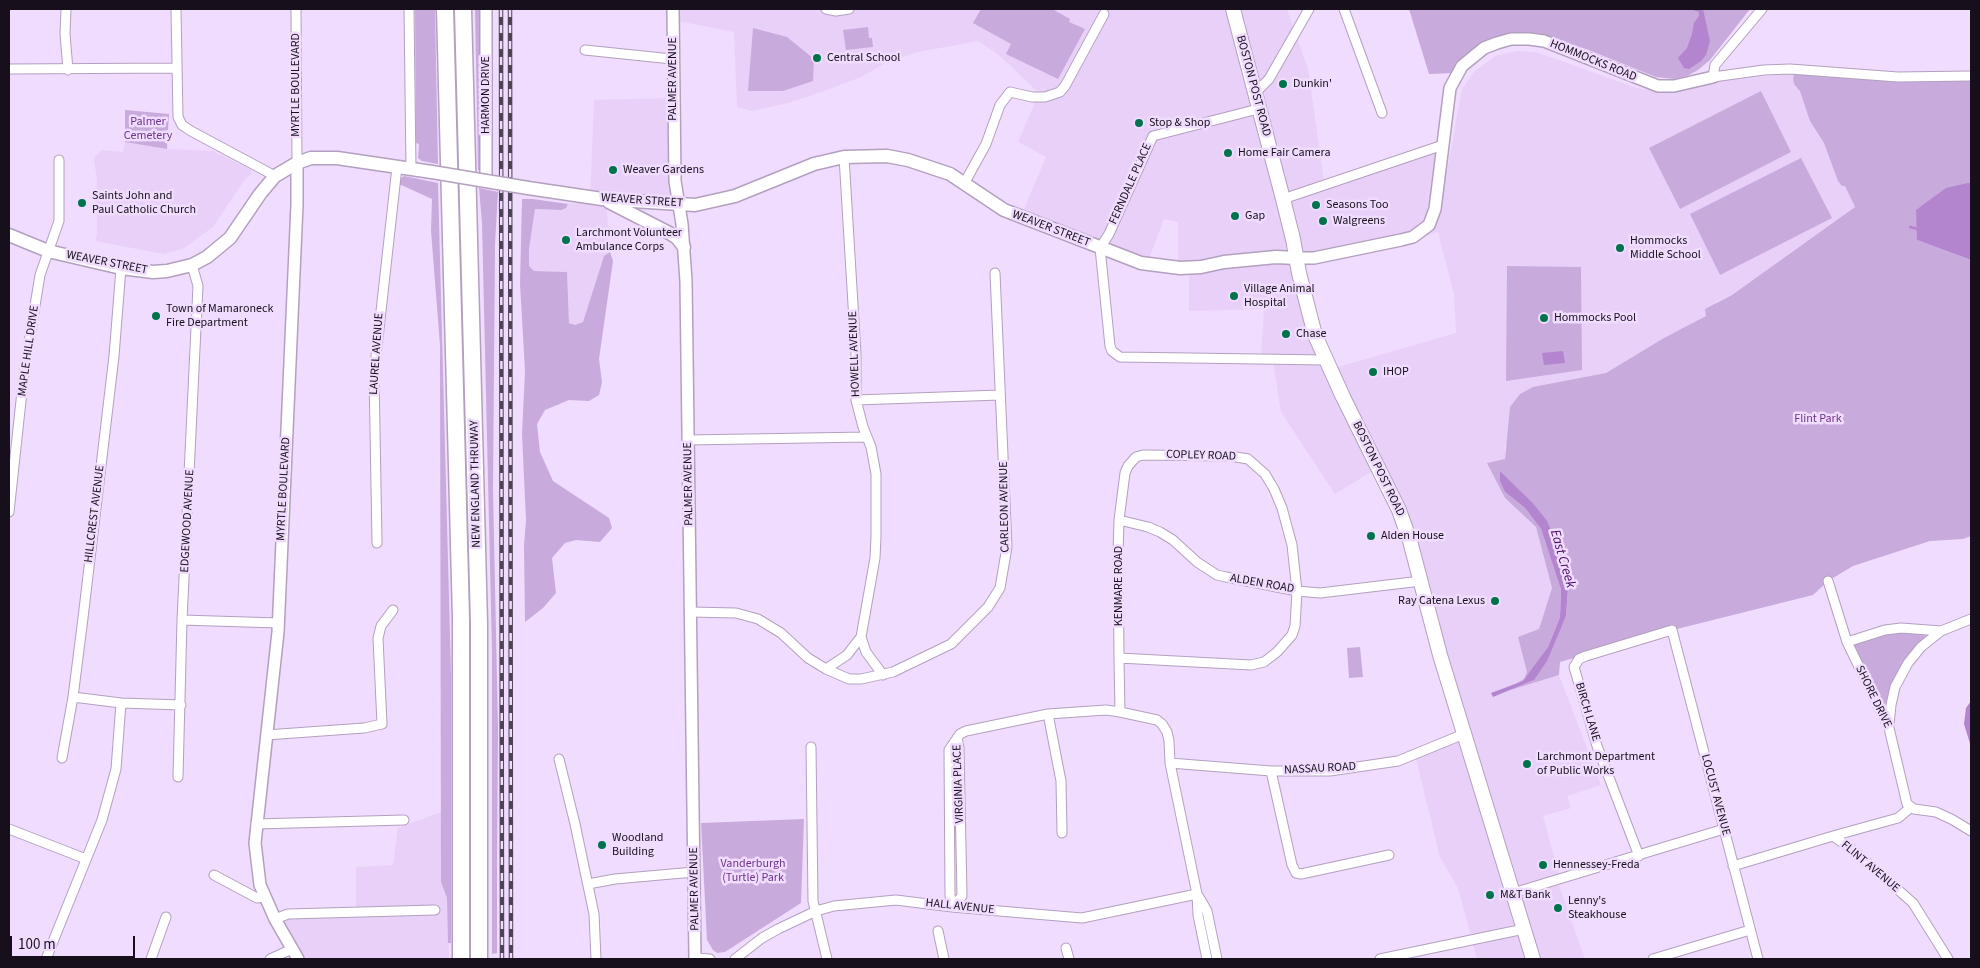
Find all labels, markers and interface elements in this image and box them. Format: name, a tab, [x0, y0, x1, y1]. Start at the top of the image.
street label: MYRTLE BOULEVARD	[289, 33, 303, 137]
street label: BOSTON POST ROAD	[1233, 34, 1273, 138]
street label: PALMER AVENUE	[666, 37, 680, 121]
street label: HOMMOCKS ROAD	[1548, 37, 1638, 85]
place label: Central School	[827, 51, 900, 65]
marker: Central School	[811, 52, 823, 64]
street label: HARMON DRIVE	[479, 56, 493, 134]
place label: Dunkin'	[1293, 77, 1332, 91]
marker: Dunkin'	[1277, 78, 1289, 90]
park label: Palmer Cemetery	[124, 115, 172, 143]
place label: Stop & Shop	[1149, 116, 1210, 130]
marker: Stop & Shop	[1133, 117, 1145, 129]
street label: FERNDALE PLACE	[1107, 141, 1155, 227]
place label: Home Fair Camera	[1238, 146, 1330, 160]
marker: Home Fair Camera	[1222, 147, 1234, 159]
place label: Weaver Gardens	[623, 163, 704, 177]
marker: Weaver Gardens	[607, 164, 619, 176]
place label: Saints John and Paul Catholic Church	[92, 189, 196, 217]
street label: WEAVER STREET	[600, 191, 684, 211]
marker: Saints John and Paul Catholic Church	[76, 197, 88, 209]
place label: Seasons Too	[1326, 198, 1388, 212]
marker: Seasons Too	[1310, 199, 1322, 211]
street label: WEAVER STREET	[1010, 208, 1092, 250]
place label: Gap	[1245, 209, 1265, 223]
marker: Gap	[1229, 210, 1241, 222]
place label: Walgreens	[1333, 214, 1385, 228]
marker: Walgreens	[1317, 215, 1329, 227]
place label: Larchmont Volunteer Ambulance Corps	[576, 226, 682, 254]
marker: Larchmont Volunteer Ambulance Corps	[560, 234, 572, 246]
place label: Hommocks Middle School	[1630, 234, 1701, 262]
marker: Hommocks Middle School	[1614, 242, 1626, 254]
street label: WEAVER STREET	[65, 248, 149, 278]
place label: Village Animal Hospital	[1244, 282, 1315, 310]
marker: Village Animal Hospital	[1228, 290, 1240, 302]
place label: Town of Mamaroneck Fire Department	[166, 302, 273, 330]
street label: MAPLE HILL DRIVE	[16, 305, 42, 397]
marker: Town of Mamaroneck Fire Department	[150, 310, 162, 322]
street label: HOWELL AVENUE	[846, 311, 864, 397]
place label: Hommocks Pool	[1554, 311, 1636, 325]
marker: Hommocks Pool	[1538, 312, 1550, 324]
street label: LAUREL AVENUE	[367, 313, 387, 395]
place label: Chase	[1296, 327, 1326, 341]
marker: Chase	[1280, 328, 1292, 340]
place label: IHOP	[1383, 365, 1409, 379]
marker: IHOP	[1367, 366, 1379, 378]
park label: Flint Park	[1794, 412, 1842, 426]
street label: BOSTON POST ROAD	[1349, 419, 1407, 519]
street label: NEW ENGLAND THRUWAY	[468, 420, 484, 548]
street label: MYRTLE BOULEVARD	[274, 437, 294, 541]
street label: PALMER AVENUE	[681, 442, 697, 526]
street label: COPLEY ROAD	[1166, 448, 1236, 464]
street label: CARLEON AVENUE	[997, 461, 1013, 553]
street label: HILLCREST AVENUE	[82, 464, 108, 564]
street label: EDGEWOOD AVENUE	[178, 469, 198, 573]
water label: East Creek	[1546, 528, 1578, 590]
place label: Alden House	[1381, 529, 1444, 543]
marker: Alden House	[1365, 530, 1377, 542]
street label: KENMARE ROAD	[1112, 546, 1126, 626]
street label: ALDEN ROAD	[1229, 571, 1295, 597]
place label: Ray Catena Lexus	[1398, 594, 1485, 608]
marker: Ray Catena Lexus	[1489, 595, 1501, 607]
street label: SHORE DRIVE	[1852, 663, 1894, 731]
street label: BIRCH LANE	[1571, 681, 1603, 743]
street label: VIRGINIA PLACE	[950, 744, 968, 824]
place label: Larchmont Department of Public Works	[1537, 750, 1655, 778]
street label: LOCUST AVENUE	[1697, 753, 1733, 837]
marker: Larchmont Department of Public Works	[1521, 758, 1533, 770]
street label: NASSAU ROAD	[1284, 760, 1356, 778]
place label: Woodland Building	[612, 831, 663, 859]
street label: FLINT AVENUE	[1838, 838, 1902, 896]
marker: Woodland Building	[596, 839, 608, 851]
street label: PALMER AVENUE	[687, 847, 703, 931]
park label: Vanderburgh (Turtle) Park	[720, 857, 786, 885]
place label: Hennessey-Freda	[1553, 858, 1640, 872]
marker: Hennessey-Freda	[1537, 859, 1549, 871]
place label: M&T Bank	[1500, 888, 1550, 902]
marker: M&T Bank	[1484, 889, 1496, 901]
place label: Lenny's Steakhouse	[1568, 894, 1626, 922]
street label: HALL AVENUE	[925, 896, 995, 918]
marker: Lenny's Steakhouse	[1552, 902, 1564, 914]
scale bar	[12, 926, 138, 958]
text: 100 m	[18, 934, 56, 955]

